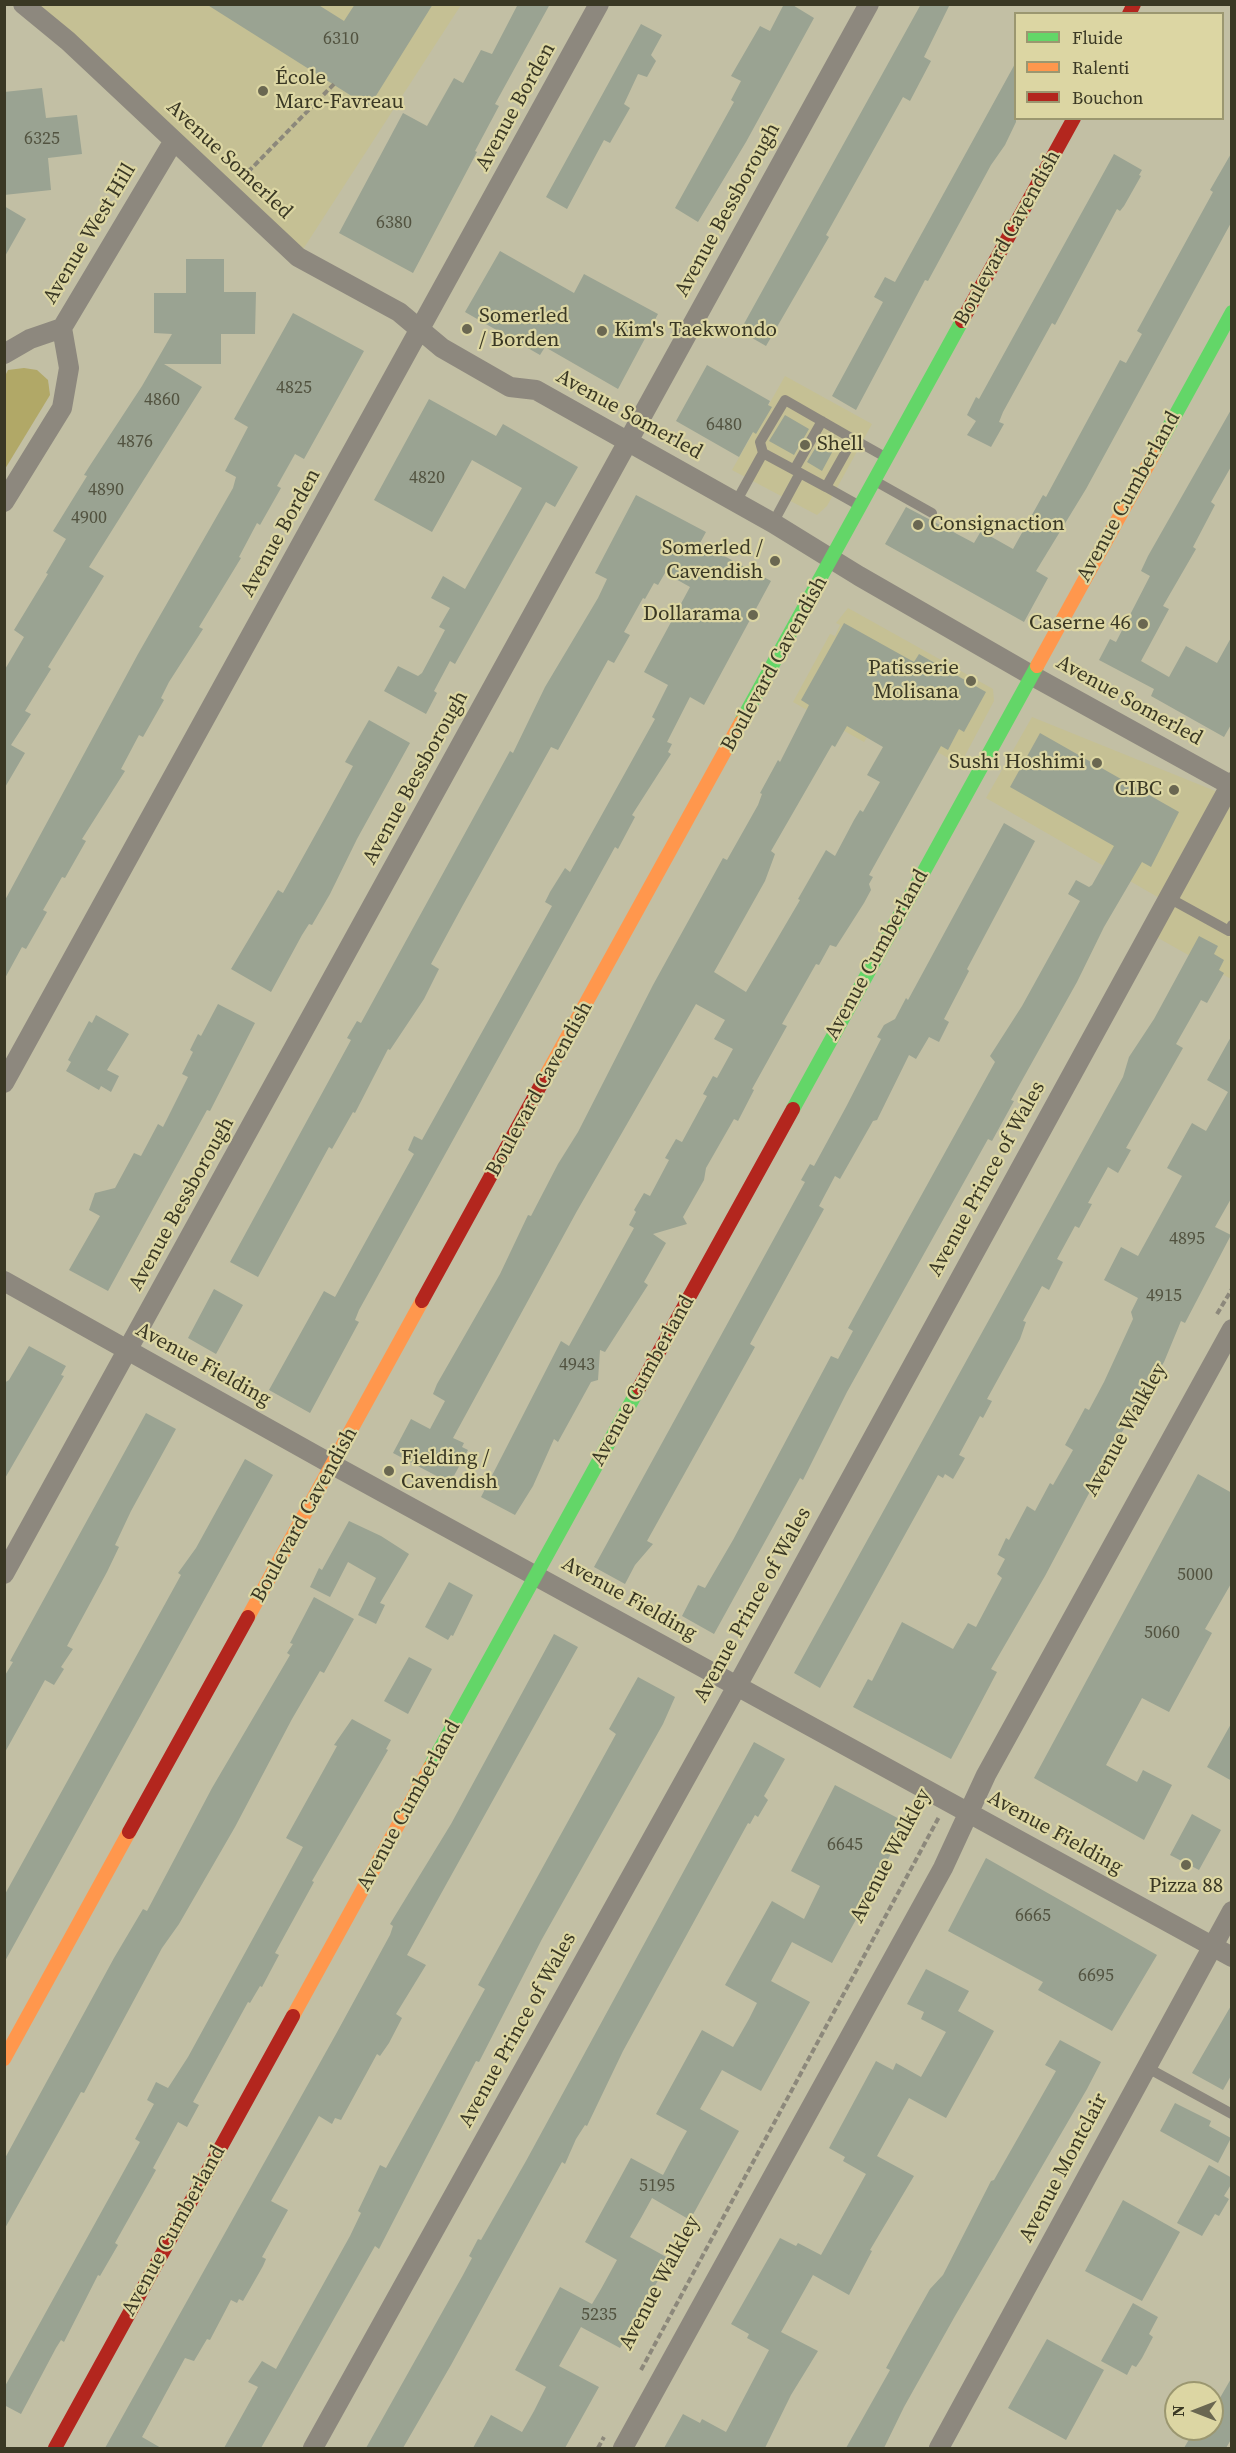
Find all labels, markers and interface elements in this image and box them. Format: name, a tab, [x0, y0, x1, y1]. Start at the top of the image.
legend	[1014, 12, 1224, 120]
text: Fluide	[1072, 25, 1123, 50]
house number: 6310	[323, 28, 359, 50]
street label: Avenue Borden	[470, 39, 562, 175]
text: Ralenti	[1072, 55, 1129, 80]
place label: École Marc-Favreau	[275, 66, 404, 116]
marker: École Marc-Favreau	[256, 84, 270, 98]
text: Bouchon	[1072, 85, 1144, 110]
street label: Avenue Somerled	[161, 95, 297, 225]
street label: Avenue Bessborough	[670, 119, 786, 301]
house number: 6325	[24, 128, 60, 150]
street label: Boulevard Cavendish	[949, 146, 1067, 330]
street label: Avenue West Hill	[38, 159, 142, 309]
house number: 6380	[376, 212, 412, 234]
place label: Somerled / Borden	[479, 304, 568, 354]
place label: Kim's Taekwondo	[614, 318, 777, 344]
marker: Somerled / Borden	[460, 322, 474, 336]
marker: Kim's Taekwondo	[595, 324, 609, 338]
street label: Avenue Somerled	[551, 364, 707, 466]
house number: 4825	[276, 377, 312, 399]
house number: 4860	[144, 389, 180, 411]
street label: Avenue Cumberland	[1072, 407, 1186, 587]
house number: 6480	[706, 414, 742, 436]
house number: 4876	[117, 431, 153, 453]
place label: Shell	[817, 432, 863, 458]
marker: Shell	[798, 438, 812, 452]
street label: Avenue Borden	[235, 465, 327, 601]
house number: 4820	[409, 467, 445, 489]
house number: 4890	[88, 479, 124, 501]
house number: 4900	[71, 507, 107, 529]
place label: Consignaction	[930, 512, 1065, 538]
marker: Consignaction	[911, 518, 925, 532]
place label: Somerled / Cavendish	[662, 536, 763, 586]
marker: Somerled / Cavendish	[768, 554, 782, 568]
street label: Boulevard Cavendish	[716, 572, 834, 756]
place label: Dollarama	[643, 602, 741, 628]
marker: Dollarama	[746, 608, 760, 622]
place label: Caserne 46	[1029, 611, 1131, 637]
marker: Caserne 46	[1136, 617, 1150, 631]
street label: Avenue Somerled	[1051, 650, 1207, 752]
place label: Patisserie Molisana	[868, 656, 959, 706]
marker: Patisserie Molisana	[964, 674, 978, 688]
street label: Avenue Bessborough	[358, 687, 474, 869]
place label: Sushi Hoshimi	[949, 750, 1085, 776]
marker: Sushi Hoshimi	[1090, 756, 1104, 770]
place label: CIBC	[1115, 777, 1162, 803]
marker: CIBC	[1167, 783, 1181, 797]
street label: Avenue Cumberland	[820, 865, 934, 1045]
street label: Boulevard Cavendish	[481, 997, 599, 1181]
street label: Avenue Prince of Wales	[923, 1077, 1051, 1281]
street label: Avenue Bessborough	[124, 1113, 240, 1295]
house number: 4895	[1169, 1228, 1205, 1250]
house number: 4915	[1146, 1285, 1182, 1307]
street label: Avenue Cumberland	[586, 1291, 700, 1471]
street label: Avenue Fielding	[131, 1317, 275, 1413]
house number: 4943	[559, 1354, 595, 1376]
street label: Avenue Walkley	[1079, 1359, 1173, 1501]
street label: Boulevard Cavendish	[246, 1423, 364, 1607]
place label: Fielding / Cavendish	[401, 1446, 498, 1496]
marker: Fielding / Cavendish	[382, 1464, 396, 1478]
street label: Avenue Prince of Wales	[689, 1503, 817, 1707]
street label: Avenue Fielding	[557, 1551, 701, 1647]
house number: 5000	[1177, 1564, 1213, 1586]
house number: 5060	[1144, 1622, 1180, 1644]
street label: Avenue Cumberland	[352, 1716, 466, 1896]
street label: Avenue Walkley	[845, 1785, 937, 1927]
street label: Avenue Fielding	[983, 1785, 1127, 1881]
house number: 6645	[827, 1834, 863, 1856]
marker: Pizza 88	[1179, 1858, 1193, 1872]
place label: Pizza 88	[1149, 1874, 1223, 1900]
house number: 6665	[1015, 1905, 1051, 1927]
street label: Avenue Prince of Wales	[454, 1928, 582, 2132]
house number: 6695	[1078, 1965, 1114, 1987]
street label: Avenue Montclair	[1014, 2089, 1114, 2247]
street label: Avenue Cumberland	[117, 2141, 231, 2321]
house number: 5195	[639, 2175, 675, 2197]
street label: Avenue Walkley	[614, 2212, 706, 2354]
house number: 5235	[581, 2304, 617, 2326]
north arrow	[1164, 2381, 1224, 2441]
text: N	[1167, 2405, 1189, 2417]

